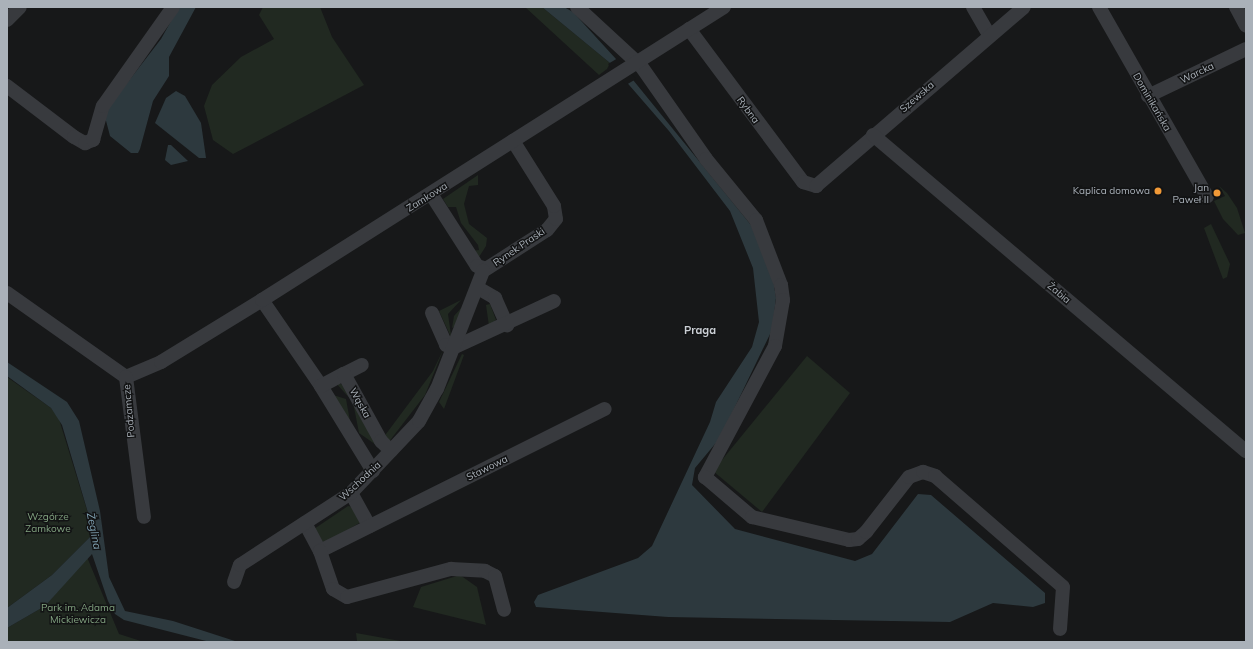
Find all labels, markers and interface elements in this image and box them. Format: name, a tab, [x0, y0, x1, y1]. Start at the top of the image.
street label: Warcka	[1178, 60, 1216, 86]
street label: Dominikańska	[1130, 71, 1174, 133]
street label: Szewska	[897, 79, 937, 115]
street label: Rybna	[734, 94, 762, 126]
street label: Zamkowa	[404, 180, 450, 214]
place label: Jan Paweł II	[1173, 181, 1209, 204]
place label: Kaplica domowa	[1073, 185, 1150, 197]
marker: Kaplica domowa	[1153, 186, 1163, 196]
marker: Jan Paweł II	[1212, 188, 1222, 198]
street label: Rynek Praski	[491, 225, 547, 269]
street label: Żabia	[1045, 280, 1073, 306]
district label: Praga	[684, 323, 716, 337]
street label: Podzamcze	[121, 384, 137, 438]
street label: Wąska	[347, 386, 373, 420]
street label: Stawowa	[464, 453, 510, 483]
street label: Wschodnia	[337, 459, 383, 503]
park label: Wzgórze Zamkowe	[25, 510, 71, 534]
water label: Żeglina	[84, 511, 104, 551]
park label: Park im. Adama Mickiewicza	[41, 601, 115, 624]

